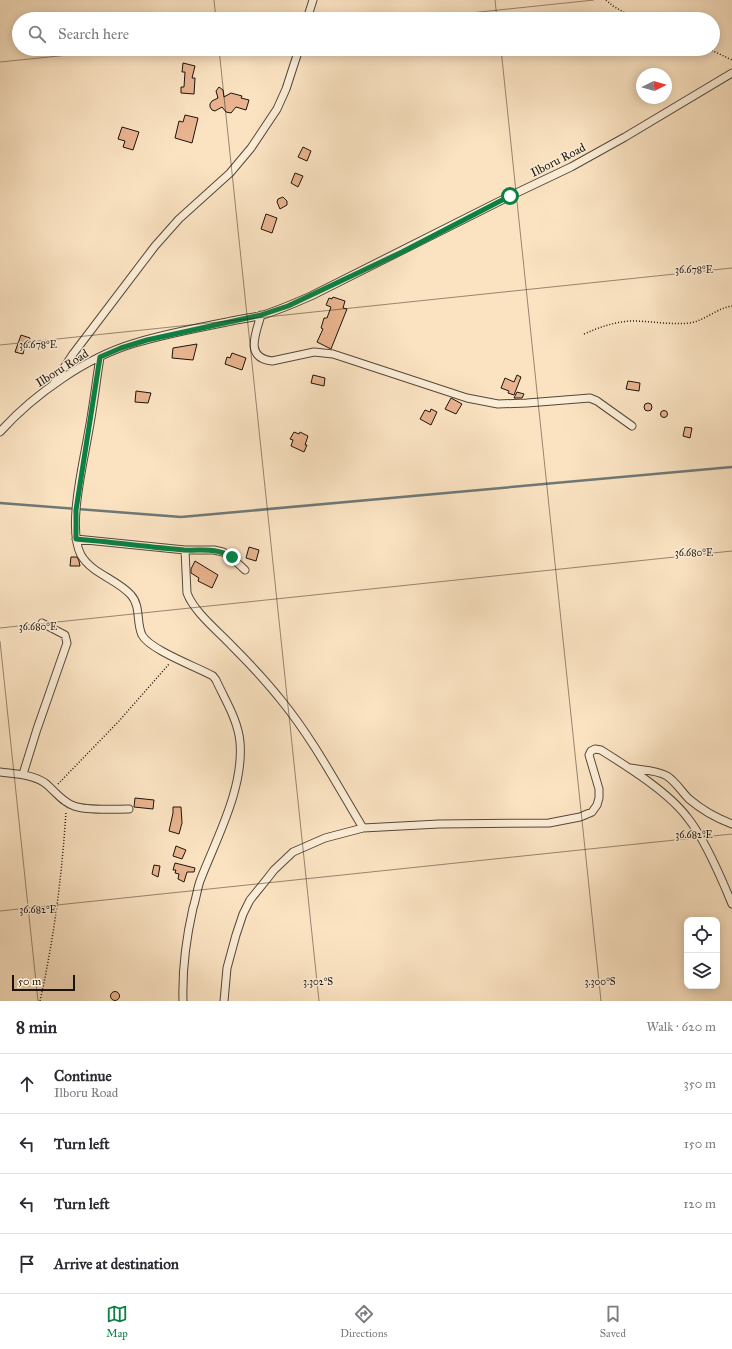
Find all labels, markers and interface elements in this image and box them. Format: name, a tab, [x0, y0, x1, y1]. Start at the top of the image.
search box	[12, 12, 720, 56]
icon: search	[26, 23, 48, 45]
text: Search here	[58, 25, 129, 43]
north arrow	[636, 68, 672, 104]
street label: Ilboru Road	[528, 140, 588, 180]
route start	[501, 187, 519, 205]
text: 36.678°E	[675, 264, 713, 276]
text: 36.678°E	[19, 339, 57, 351]
street label: Ilboru Road	[33, 346, 91, 390]
text: 36.680°E	[675, 547, 713, 559]
route end	[223, 548, 241, 566]
text: 36.680°E	[19, 621, 57, 633]
text: 36.682°E	[675, 829, 713, 841]
text: 36.682°E	[19, 904, 57, 916]
map controls	[684, 917, 720, 989]
button: locate	[684, 917, 720, 953]
button: layers	[684, 953, 720, 989]
scale bar	[12, 973, 75, 992]
text: 50 m	[18, 975, 41, 988]
text: 3.302°S	[303, 976, 333, 988]
text: 3.300°S	[584, 976, 616, 988]
text: 8 min	[16, 1017, 57, 1038]
text: Walk · 620 m	[646, 1019, 716, 1035]
text: Continue	[54, 1067, 112, 1085]
icon: ahead	[16, 1073, 38, 1095]
text: 350 m	[683, 1076, 716, 1092]
text: Ilboru Road	[54, 1085, 118, 1101]
icon: left	[16, 1133, 38, 1155]
text: Turn left	[54, 1135, 110, 1153]
text: 150 m	[684, 1136, 716, 1152]
icon: left	[16, 1193, 38, 1215]
text: Turn left	[54, 1195, 110, 1213]
text: 120 m	[683, 1196, 716, 1212]
icon: arrive	[16, 1253, 38, 1275]
text: Arrive at destination	[54, 1255, 179, 1273]
tab: Map	[106, 1303, 128, 1340]
tab: Directions	[340, 1303, 388, 1340]
tab: Saved	[600, 1303, 626, 1340]

